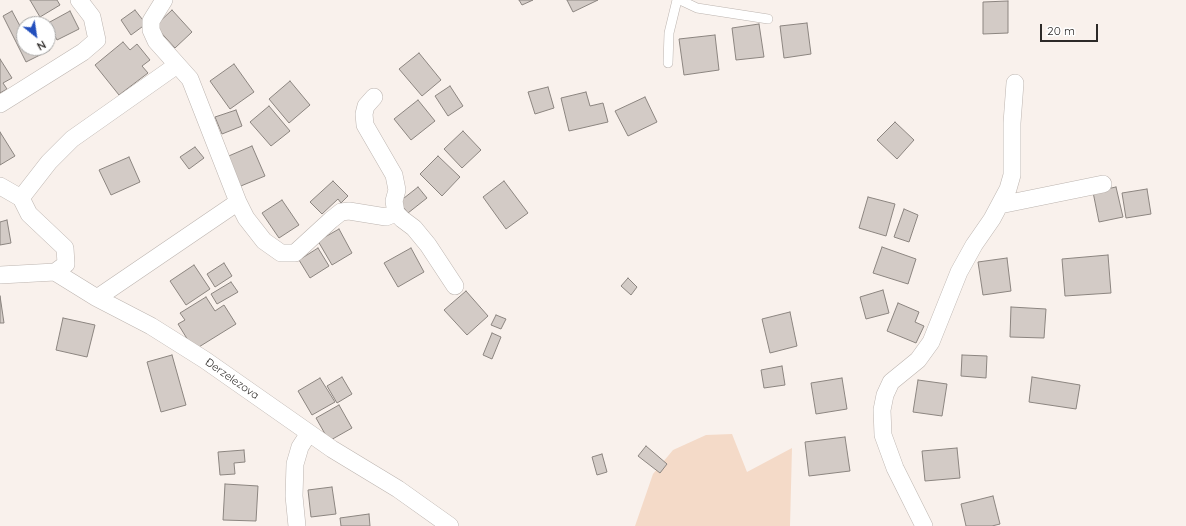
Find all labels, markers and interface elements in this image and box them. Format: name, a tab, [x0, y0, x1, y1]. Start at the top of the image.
north arrow	[16, 16, 56, 56]
scale bar	[1042, 16, 1100, 42]
text: 20 m	[1047, 23, 1075, 38]
text: N	[34, 37, 49, 54]
street label: Đerzelezova	[203, 356, 261, 402]

